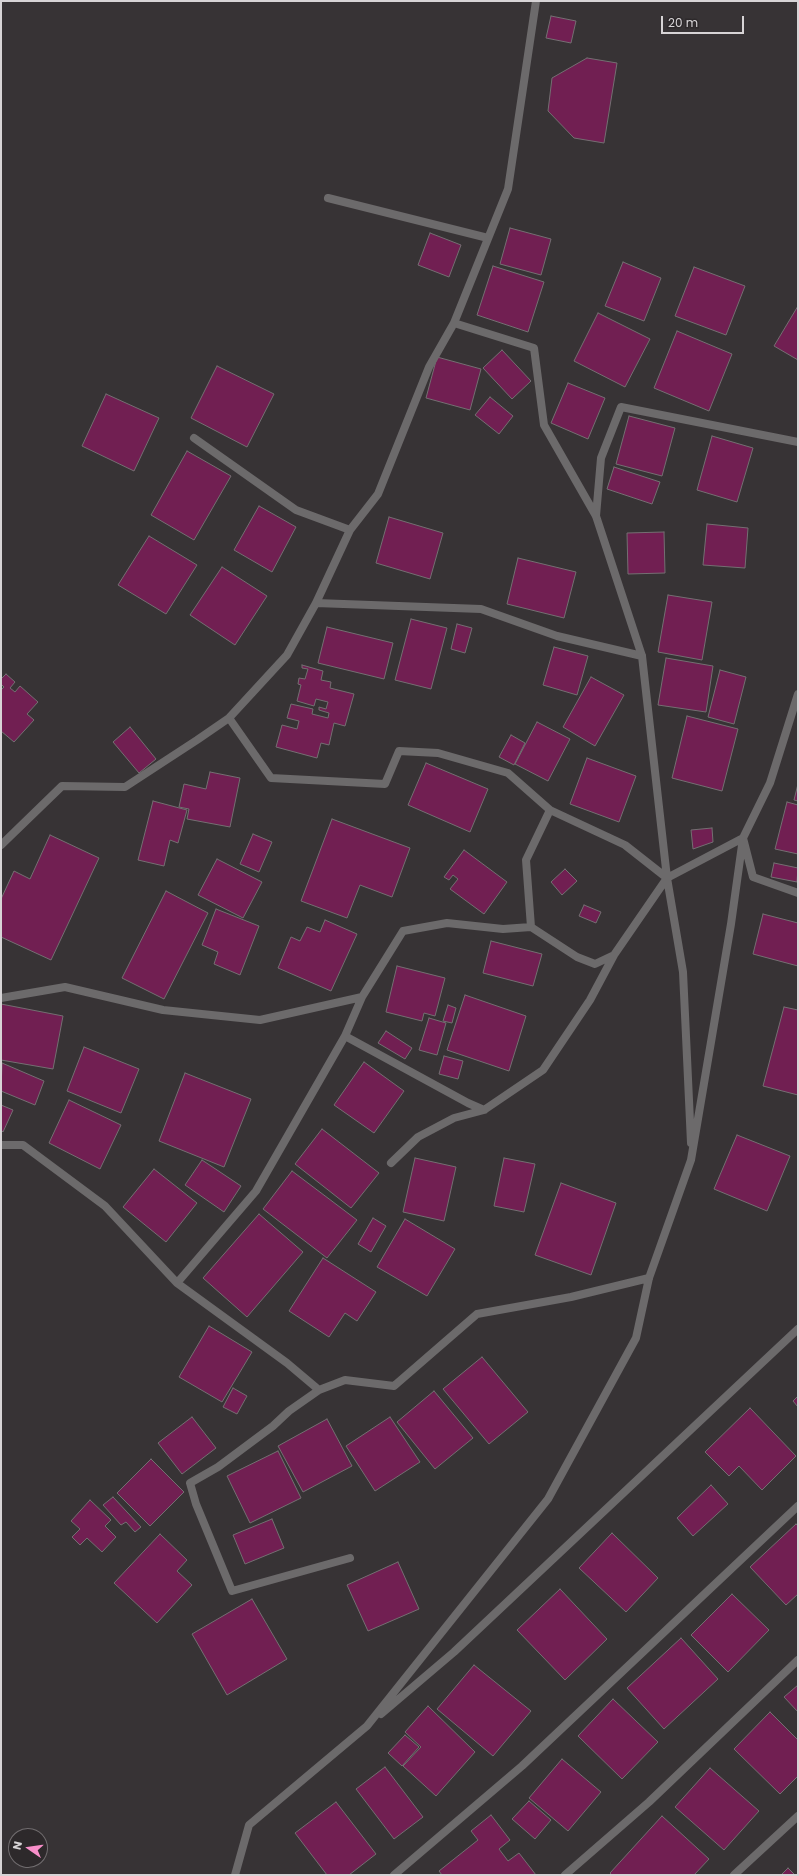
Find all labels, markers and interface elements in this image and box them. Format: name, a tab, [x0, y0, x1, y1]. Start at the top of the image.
scale bar	[663, 8, 746, 34]
text: 20 m	[668, 14, 698, 31]
north arrow	[8, 1828, 48, 1868]
text: N	[9, 1840, 26, 1851]

